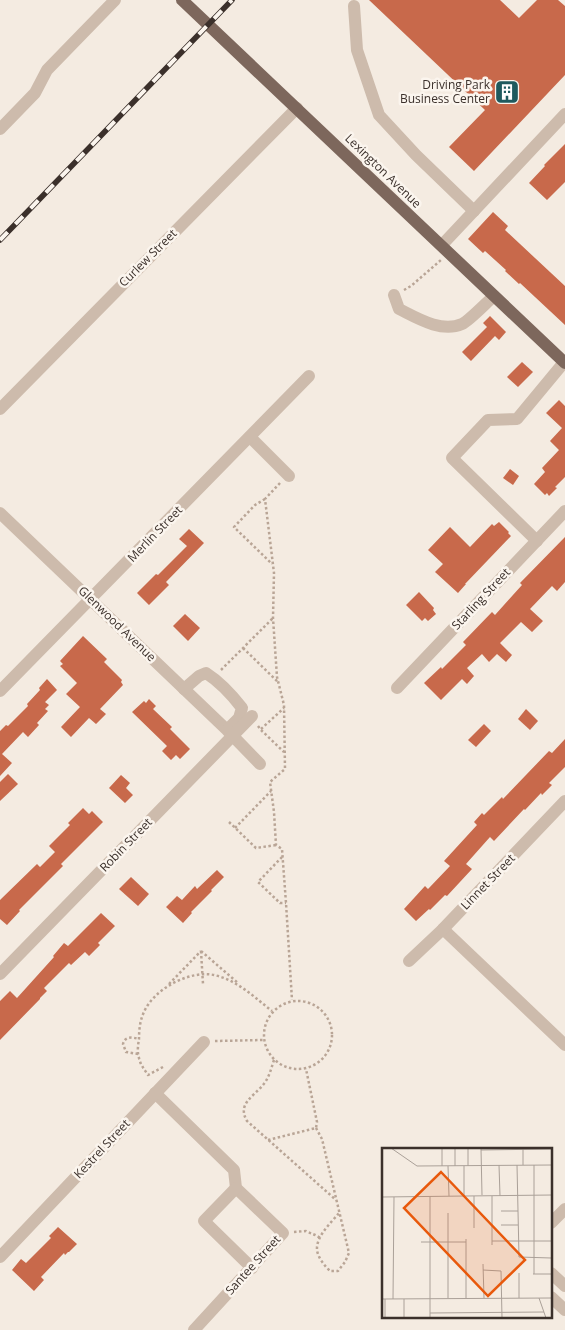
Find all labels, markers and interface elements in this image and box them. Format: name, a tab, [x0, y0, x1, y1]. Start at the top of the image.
place label: Driving Park Business Center	[400, 76, 491, 107]
building icon: Driving Park Business Center	[494, 79, 520, 105]
street label: Lexington Avenue	[341, 130, 425, 212]
street label: Curlew Street	[115, 225, 180, 290]
street label: Merlin Street	[123, 502, 186, 566]
street label: Starling Street	[447, 564, 514, 633]
street label: Glenwood Avenue	[75, 582, 160, 665]
street label: Robin Street	[96, 814, 156, 875]
street label: Linnet Street	[457, 850, 519, 913]
street label: Kestrel Street	[70, 1115, 134, 1182]
inset map	[382, 1148, 552, 1318]
street label: Santee Street	[221, 1231, 284, 1298]

